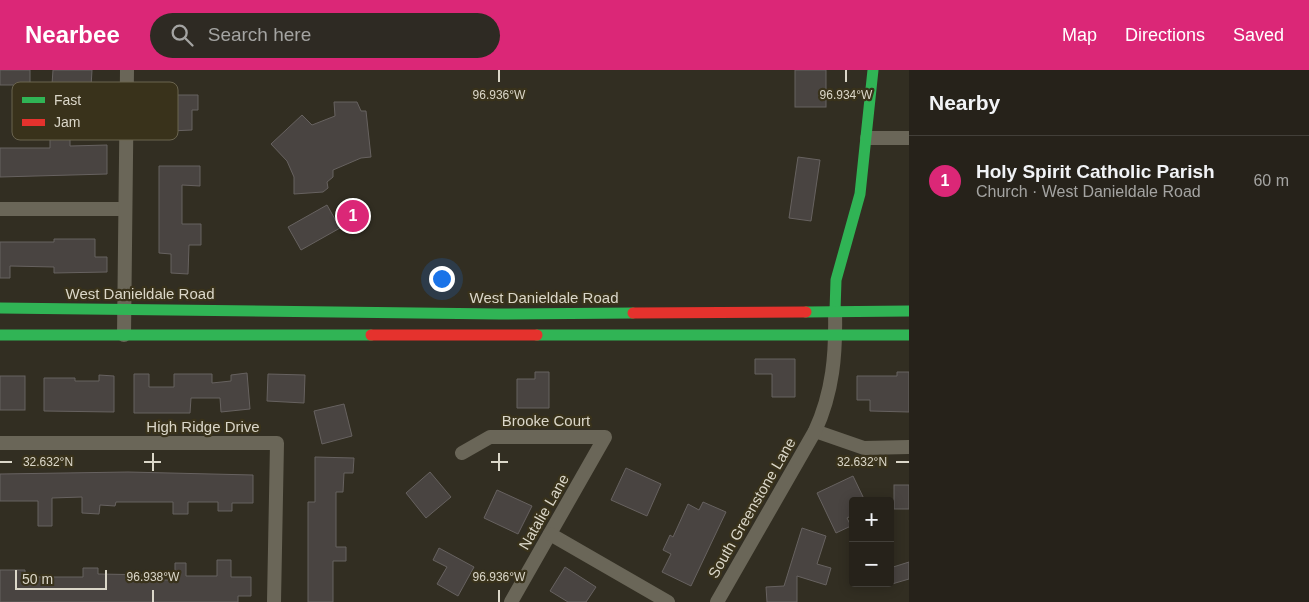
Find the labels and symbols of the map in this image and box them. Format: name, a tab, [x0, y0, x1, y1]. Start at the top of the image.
legend	[12, 82, 178, 140]
text: 96.936°W	[473, 88, 526, 102]
text: 96.934°W	[820, 88, 873, 102]
text: Fast	[54, 92, 81, 108]
text: Jam	[54, 114, 80, 130]
pin: 1	[337, 197, 369, 235]
your location	[429, 266, 455, 292]
street label: West Danieldale Road	[66, 285, 214, 302]
street label: West Danieldale Road	[470, 289, 618, 306]
street label: Brooke Court	[502, 412, 591, 429]
street label: High Ridge Drive	[146, 418, 260, 435]
street label: South Greenstone Lane	[704, 435, 799, 581]
text: 32.632°N	[23, 455, 73, 469]
text: 32.632°N	[837, 455, 887, 469]
street label: Natalie Lane	[515, 471, 572, 552]
scale bar	[15, 567, 108, 590]
text: 96.938°W	[127, 570, 180, 584]
text: 96.936°W	[473, 570, 526, 584]

